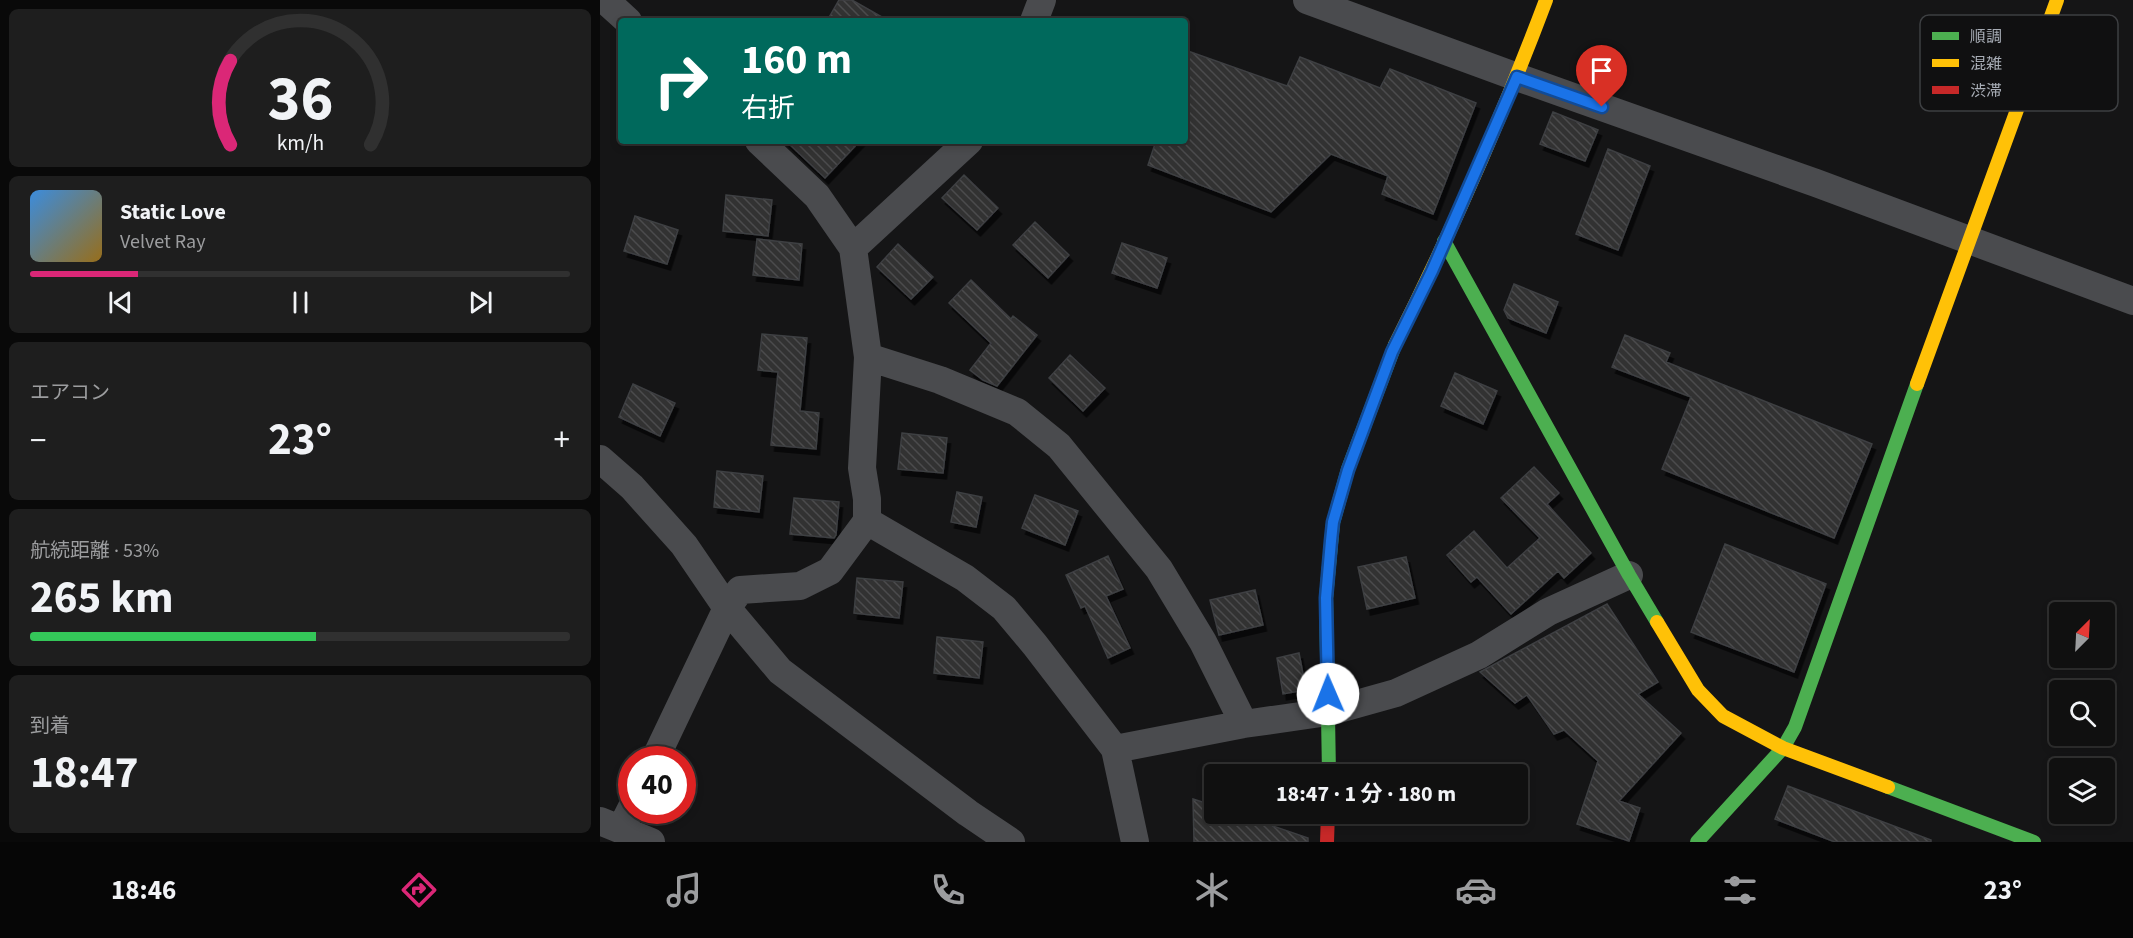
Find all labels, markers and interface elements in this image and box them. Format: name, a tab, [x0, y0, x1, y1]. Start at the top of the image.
legend	[1920, 15, 2118, 111]
text: 順調	[1970, 26, 2002, 48]
text: 160 m	[741, 30, 852, 90]
icon: right	[642, 42, 720, 120]
pin	[1576, 45, 1627, 107]
text: 混雑	[1970, 53, 2002, 75]
icon: arrive	[1585, 54, 1618, 87]
text: 36	[267, 55, 333, 144]
text: 渋滞	[1970, 80, 2002, 102]
text: 右折	[741, 89, 795, 128]
text: km/h	[276, 128, 324, 159]
text: Static Love	[120, 196, 226, 228]
text: Velvet Ray	[120, 228, 206, 256]
icon: previous	[104, 286, 137, 319]
icon: pause	[284, 286, 317, 319]
icon: next	[464, 286, 497, 319]
text: エアコン	[30, 379, 110, 407]
text: 23°	[268, 408, 332, 472]
text: −	[30, 417, 46, 464]
text: +	[554, 417, 570, 464]
text: 航続距離 · 53%	[30, 537, 159, 565]
text: 265 km	[30, 566, 174, 630]
north arrow	[2049, 602, 2115, 668]
map controls	[2049, 602, 2115, 824]
position arrow	[1296, 662, 1360, 726]
button: search	[2049, 680, 2115, 746]
text: 到着	[30, 712, 70, 740]
text: 18:47	[30, 741, 139, 805]
speed limit sign: 40	[618, 746, 696, 824]
button: layers	[2049, 758, 2115, 824]
text: 18:47 · 1 分 · 180 m	[1276, 778, 1456, 810]
icon: directions	[398, 869, 440, 911]
icon: music	[663, 869, 705, 911]
icon: phone	[927, 869, 969, 911]
icon: climate	[1191, 869, 1233, 911]
icon: car	[1455, 869, 1497, 911]
icon: filters	[1719, 869, 1761, 911]
text: 18:46	[111, 871, 176, 910]
text: 23°	[1984, 871, 2022, 910]

